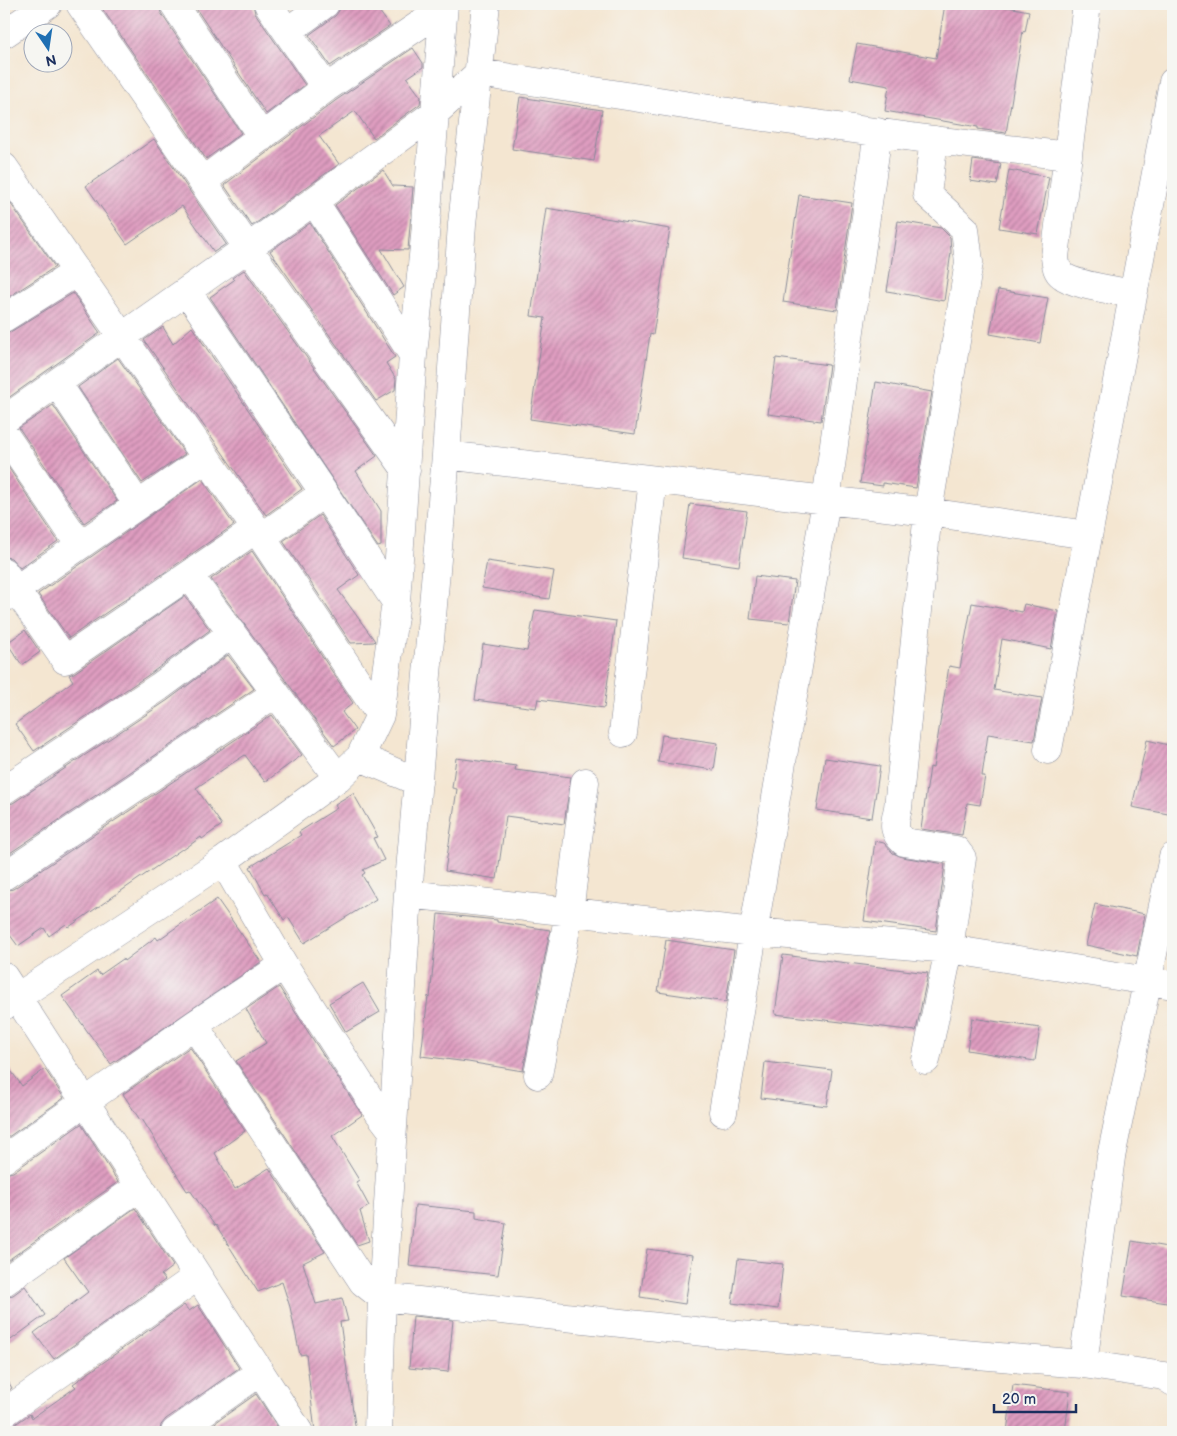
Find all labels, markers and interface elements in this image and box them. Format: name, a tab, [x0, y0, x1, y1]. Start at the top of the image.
north arrow	[22, 22, 72, 72]
text: N	[44, 51, 58, 70]
scale bar	[994, 1381, 1077, 1413]
text: 20 m	[1002, 1390, 1036, 1409]

